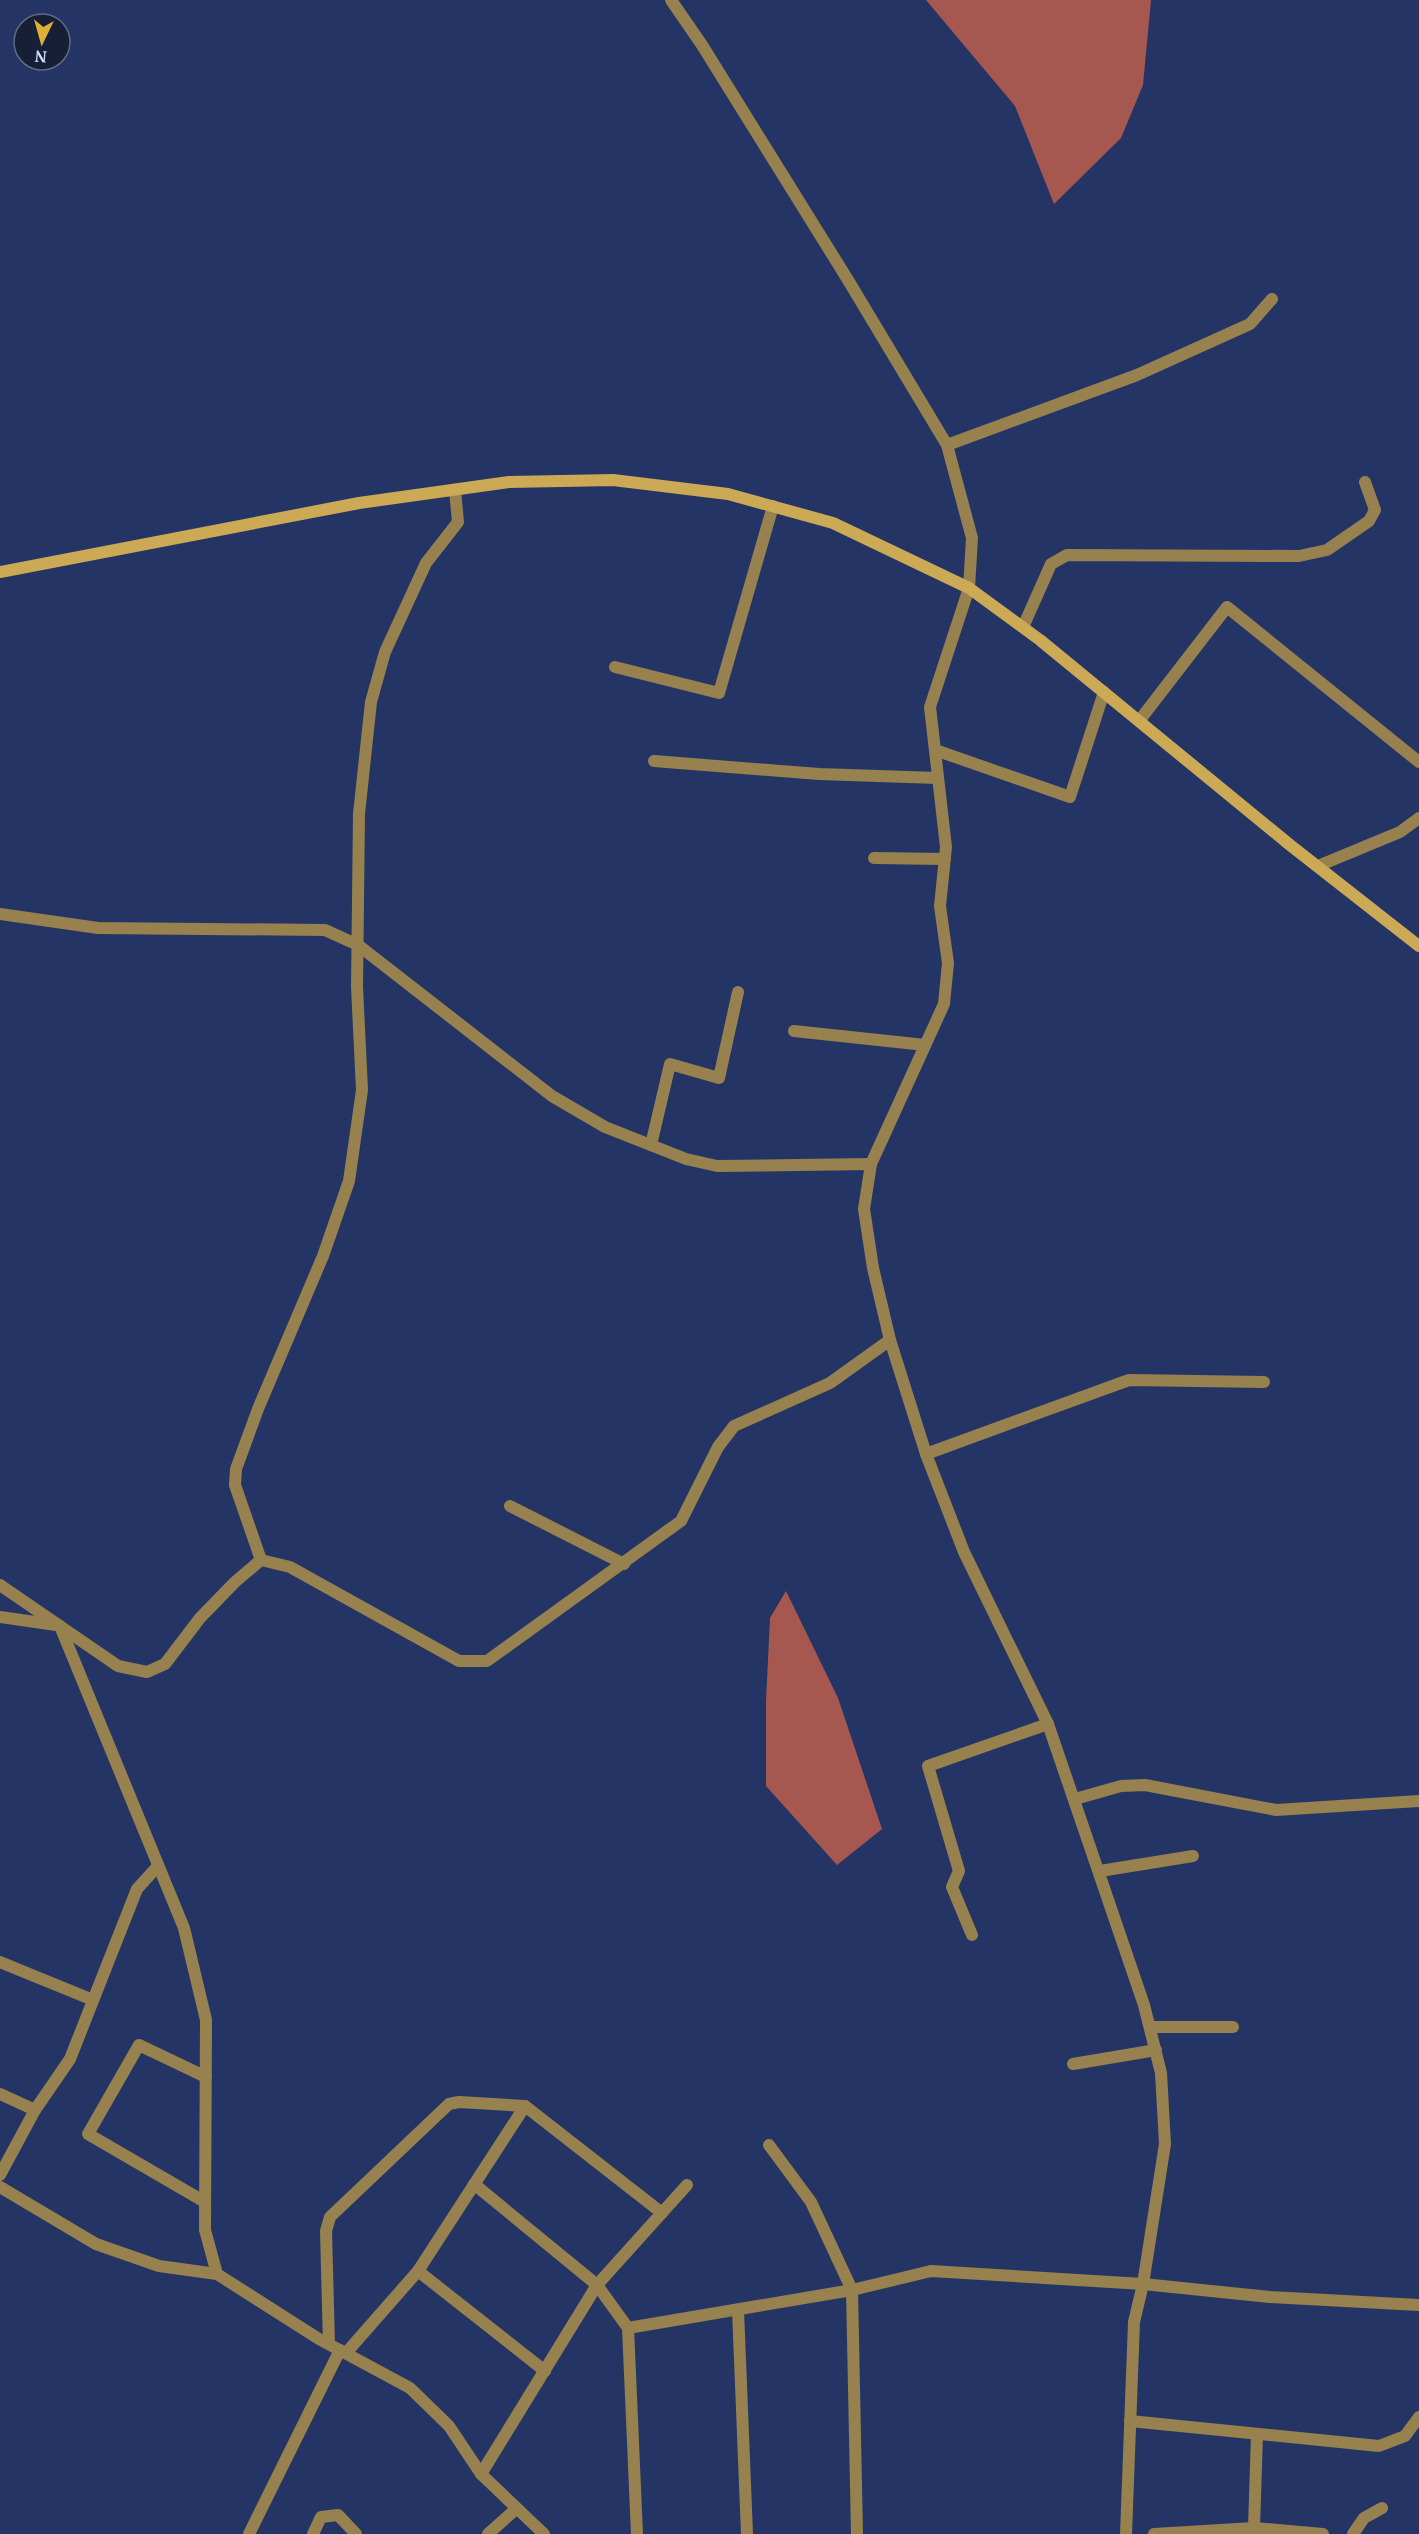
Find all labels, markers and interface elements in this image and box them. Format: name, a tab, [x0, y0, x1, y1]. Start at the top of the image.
north arrow	[12, 12, 72, 72]
text: N	[34, 45, 48, 68]

